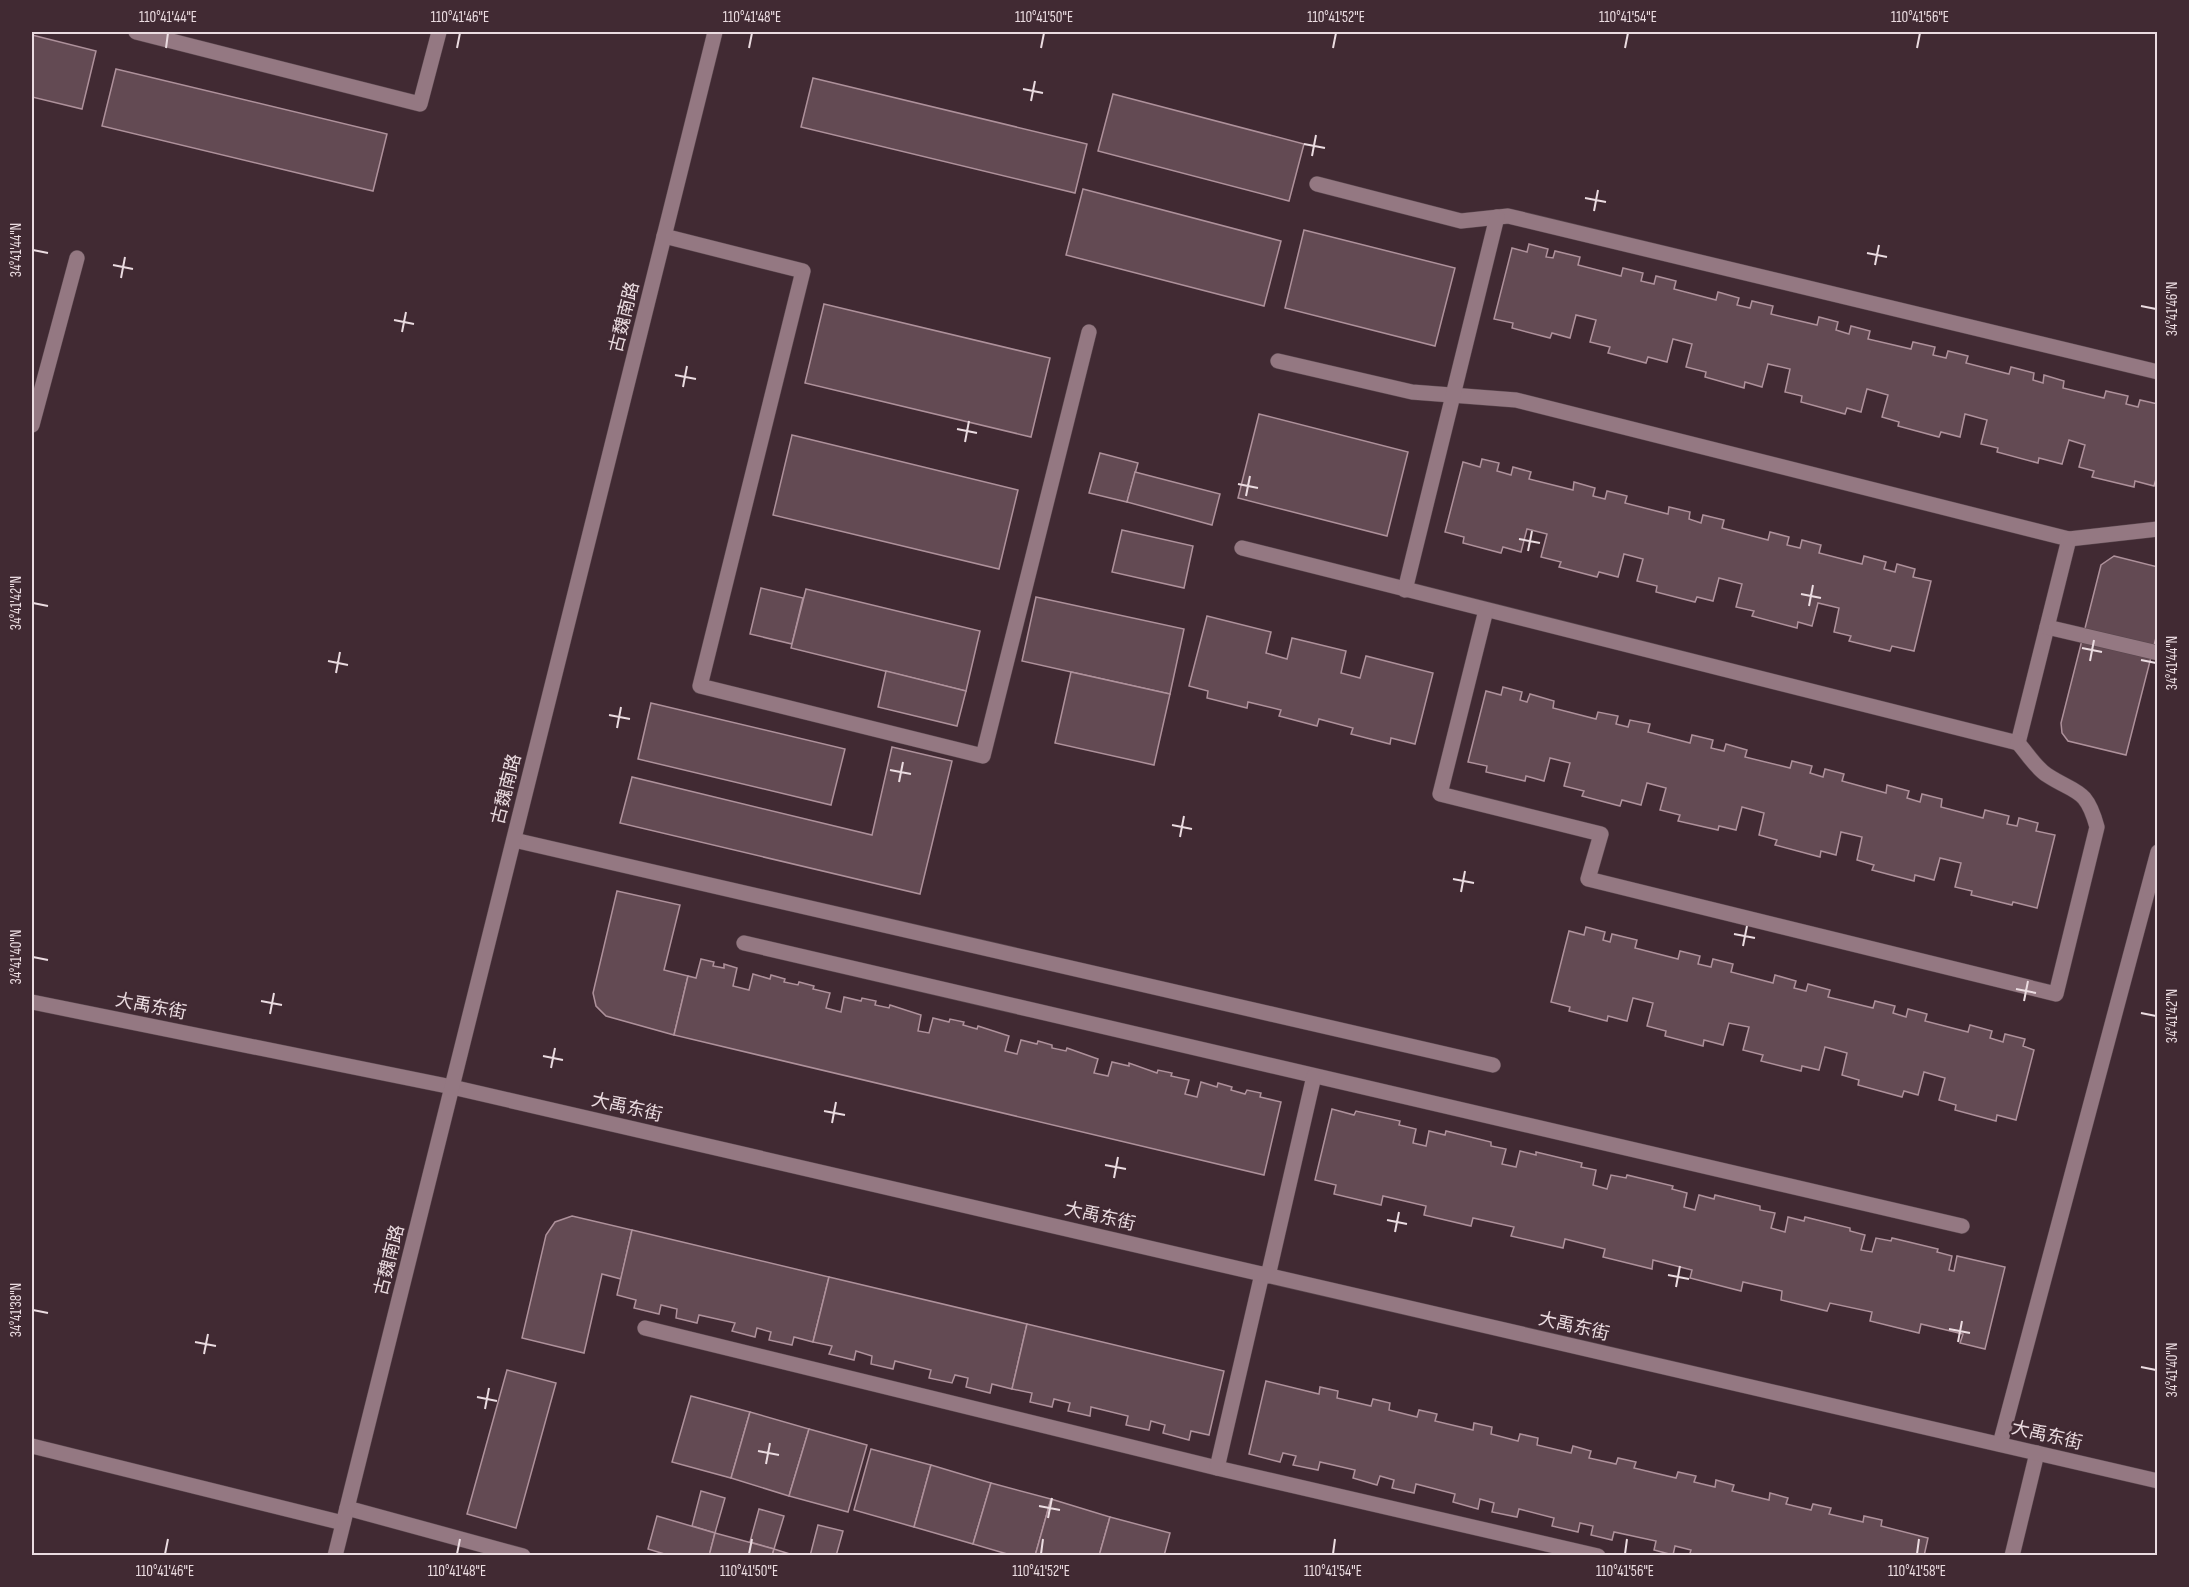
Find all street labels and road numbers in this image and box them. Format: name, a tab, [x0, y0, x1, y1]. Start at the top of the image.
street label: 古魏南路	[606, 280, 643, 355]
street label: 古魏南路	[488, 752, 525, 827]
street label: 大禹东街	[114, 989, 188, 1024]
street label: 大禹东街	[589, 1089, 664, 1126]
street label: 大禹东街	[1062, 1198, 1137, 1235]
street label: 古魏南路	[371, 1223, 408, 1298]
street label: 大禹东街	[1536, 1308, 1611, 1345]
street label: 大禹东街	[2009, 1417, 2084, 1454]

